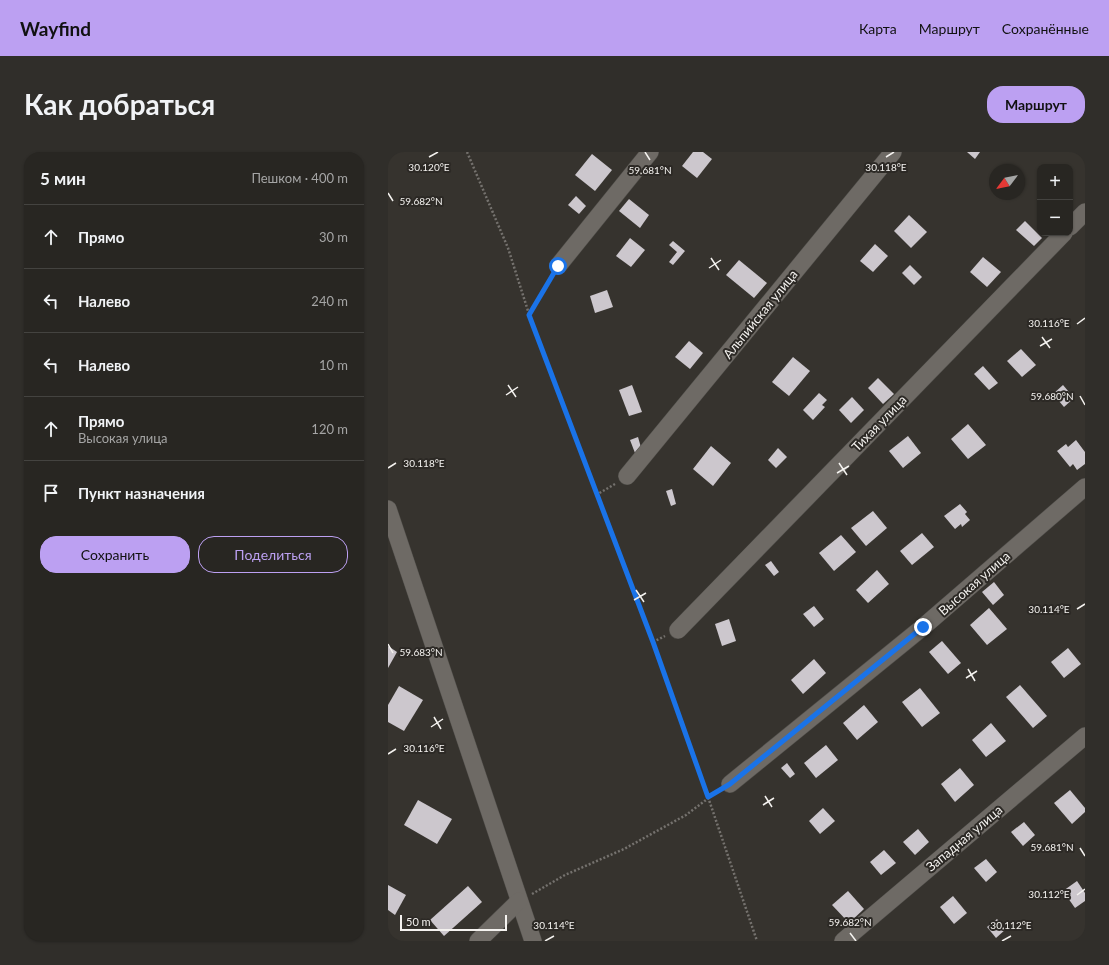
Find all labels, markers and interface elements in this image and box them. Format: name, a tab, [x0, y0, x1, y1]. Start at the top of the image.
text: Wayfind	[20, 17, 91, 40]
text: Карта	[859, 20, 897, 37]
text: Маршрут	[919, 20, 980, 37]
text: Сохранённые	[1002, 20, 1089, 37]
button: Маршрут	[987, 86, 1085, 123]
text: Как добраться	[24, 87, 215, 121]
text: 30.120°E	[408, 161, 450, 173]
text: 30.118°E	[865, 161, 907, 173]
text: 59.681°N	[628, 164, 672, 176]
north arrow	[989, 164, 1025, 200]
map controls	[1037, 164, 1073, 236]
button: +	[1037, 164, 1073, 200]
text: 5 мин	[40, 168, 86, 189]
text: Пешком · 400 m	[251, 170, 348, 186]
text: 59.682°N	[399, 195, 443, 207]
button: −	[1037, 200, 1073, 236]
icon: ahead	[40, 226, 62, 248]
text: Прямо	[78, 228, 124, 246]
text: 30 m	[319, 229, 348, 245]
route start	[549, 257, 567, 275]
street label: Альпийская улица	[719, 266, 801, 362]
icon: left	[40, 290, 62, 312]
text: Налево	[78, 292, 130, 310]
text: 240 m	[311, 293, 348, 309]
text: 30.116°E	[1028, 317, 1070, 329]
icon: left	[40, 354, 62, 376]
text: Налево	[78, 356, 130, 374]
text: 10 m	[319, 357, 348, 373]
text: 59.680°N	[1030, 390, 1074, 402]
street label: Тихая улица	[848, 392, 910, 454]
text: Прямо	[78, 412, 124, 430]
icon: ahead	[40, 418, 62, 440]
text: 120 m	[311, 421, 348, 437]
text: Высокая улица	[78, 430, 168, 446]
text: 30.118°E	[403, 457, 445, 469]
icon: arrive	[40, 482, 62, 504]
text: Пункт назначения	[78, 484, 205, 502]
button: Сохранить	[40, 536, 190, 573]
button: Поделиться	[198, 536, 348, 573]
street label: Высокая улица	[935, 548, 1013, 618]
text: 30.114°E	[1028, 603, 1070, 615]
route end	[914, 618, 932, 636]
text: 59.683°N	[399, 646, 443, 658]
text: 30.116°E	[403, 742, 445, 754]
street label: Западная улица	[923, 801, 1005, 875]
text: 59.681°N	[1030, 841, 1074, 853]
text: 30.112°E	[1028, 888, 1070, 900]
scale bar	[400, 913, 507, 932]
text: 50 m	[406, 915, 431, 928]
text: 59.682°N	[828, 916, 872, 928]
text: 30.114°E	[533, 919, 575, 931]
text: 30.112°E	[990, 919, 1032, 931]

